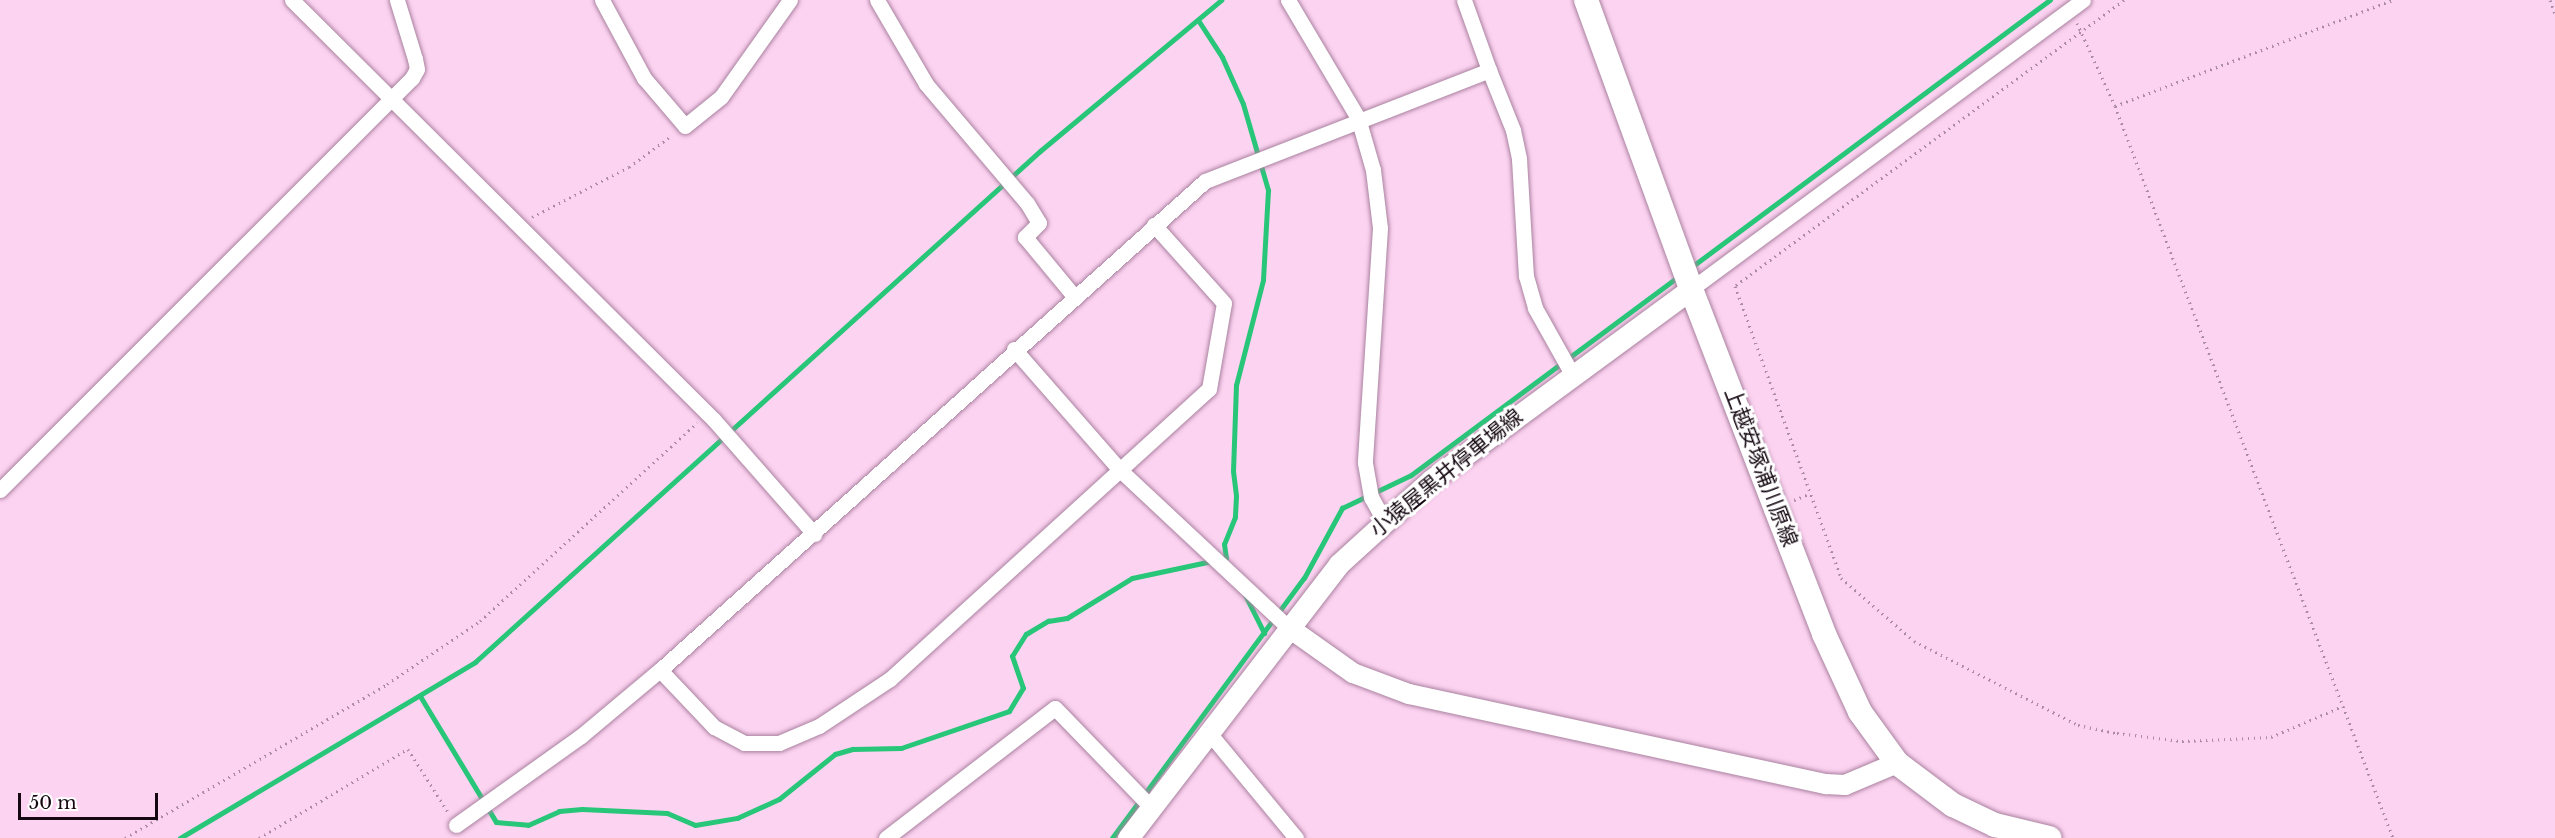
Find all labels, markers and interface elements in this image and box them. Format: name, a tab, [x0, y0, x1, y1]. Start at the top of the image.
street label: 上越安塚浦川原線	[1719, 384, 1803, 550]
street label: 小猿屋黒井停車場線	[1365, 404, 1527, 542]
scale bar	[21, 781, 160, 819]
text: 50 m	[29, 792, 77, 814]

